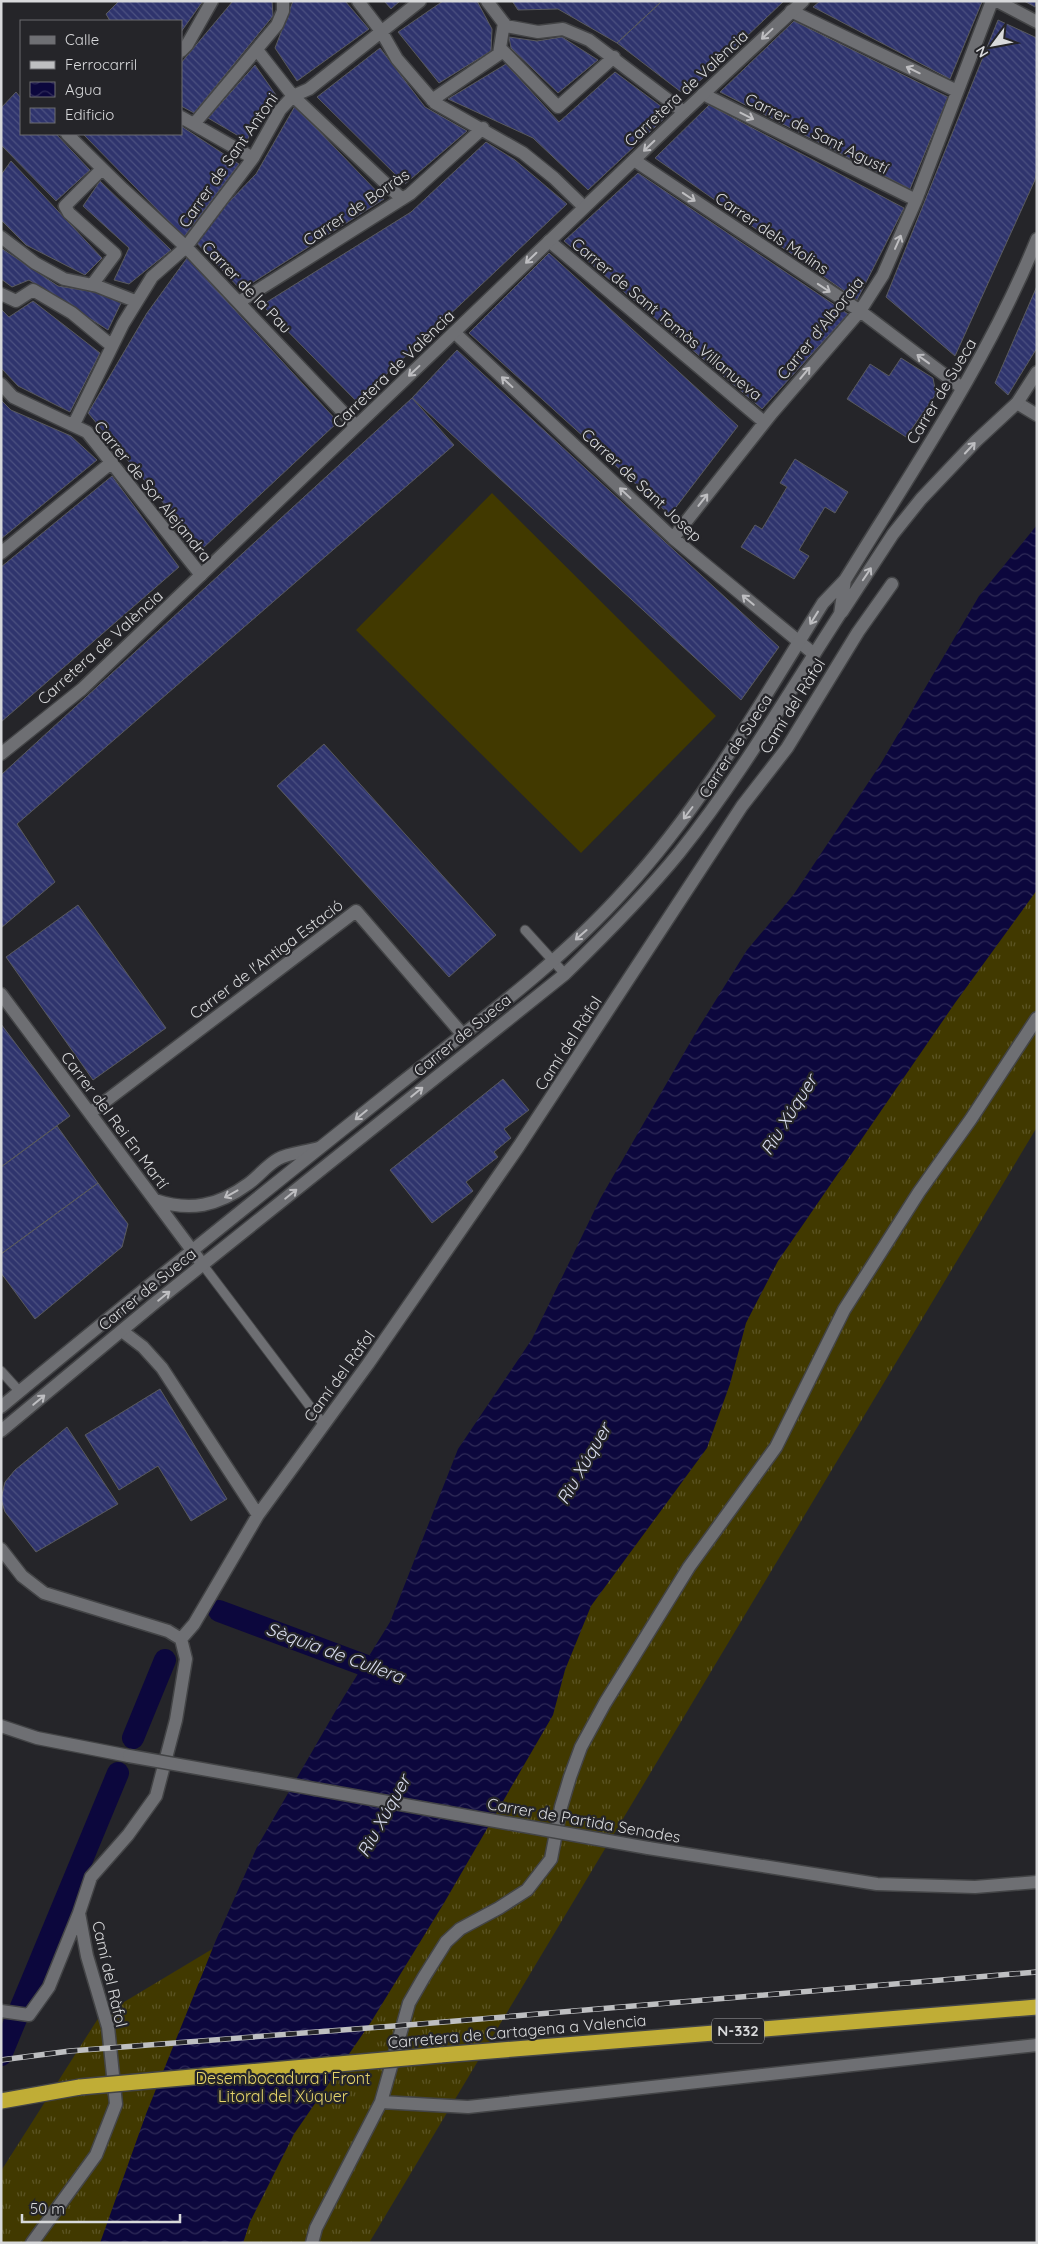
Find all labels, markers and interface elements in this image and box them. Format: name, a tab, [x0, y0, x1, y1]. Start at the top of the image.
legend	[20, 20, 182, 135]
north arrow	[968, 20, 1018, 70]
street label: Carretera de València	[620, 25, 752, 151]
one-way arrow	[760, 28, 773, 40]
text: Calle	[65, 30, 99, 49]
text: N	[972, 43, 992, 61]
text: Ferrocarril	[65, 55, 137, 74]
one-way arrow	[906, 65, 921, 74]
text: Agua	[65, 80, 102, 99]
street label: Carrer de Sant Agustí	[742, 88, 893, 178]
street label: Carrer de Sant Antoni	[174, 89, 282, 231]
text: Edificio	[65, 105, 114, 124]
one-way arrow	[739, 111, 754, 121]
one-way arrow	[642, 140, 655, 152]
street label: Carrer de Borràs	[299, 164, 413, 250]
street label: Carrer dels Molins	[711, 188, 833, 278]
one-way arrow	[682, 192, 696, 202]
street label: Carrer de Sant Tomàs Villanueva	[568, 233, 766, 405]
one-way arrow	[894, 235, 904, 250]
street label: Carrer de la Pau	[198, 237, 296, 337]
one-way arrow	[525, 252, 538, 264]
street label: Carrer d'Alboraia	[772, 272, 868, 384]
one-way arrow	[816, 283, 830, 293]
street label: Carretera de València	[328, 306, 458, 432]
street label: Carrer de Sueca	[902, 334, 980, 448]
one-way arrow	[916, 354, 930, 364]
one-way arrow	[408, 365, 421, 377]
one-way arrow	[800, 367, 811, 380]
one-way arrow	[501, 376, 513, 388]
street label: Carrer de Sor Alejandra	[90, 417, 216, 565]
street label: Carrer de Sant Josep	[578, 424, 706, 546]
one-way arrow	[964, 442, 976, 454]
one-way arrow	[619, 487, 632, 499]
one-way arrow	[698, 494, 709, 507]
one-way arrow	[863, 567, 873, 581]
street label: Carretera de València	[33, 585, 167, 709]
one-way arrow	[741, 595, 754, 606]
one-way arrow	[809, 610, 819, 624]
street label: Camí del Ràfol	[755, 655, 829, 757]
street label: Carrer de Sueca	[694, 690, 776, 802]
one-way arrow	[683, 806, 693, 820]
street label: Carrer de l'Antiga Estació	[185, 895, 347, 1023]
one-way arrow	[575, 929, 588, 940]
street label: Carrer de Sueca	[409, 989, 515, 1081]
street label: Camí del Ràfol	[530, 992, 606, 1094]
street label: Carrer del Rei En Martí	[57, 1047, 173, 1193]
water label: Riu Xúquer	[755, 1069, 823, 1159]
one-way arrow	[410, 1087, 423, 1098]
one-way arrow	[354, 1110, 367, 1121]
one-way arrow	[223, 1189, 238, 1199]
one-way arrow	[284, 1189, 297, 1200]
street label: Carrer de Sueca	[94, 1243, 200, 1335]
one-way arrow	[157, 1290, 170, 1301]
street label: Camí del Ràfol	[299, 1326, 379, 1426]
one-way arrow	[32, 1394, 45, 1405]
water label: Riu Xúquer	[551, 1417, 617, 1509]
water label: Sèquia de Cullera	[263, 1617, 408, 1689]
water label: Riu Xúquer	[352, 1769, 417, 1861]
street label: Carrer de Partida Senades	[486, 1793, 682, 1847]
street label: Camí del Ràfol	[88, 1919, 132, 2029]
street label: Carretera de Cartagena a Valencia	[387, 2010, 647, 2052]
road number: N-332	[712, 2018, 764, 2044]
park label: Desembocadura i Front Litoral del Xúquer	[195, 2068, 371, 2106]
scale bar	[22, 2192, 180, 2224]
text: 50 m	[30, 2199, 65, 2218]

